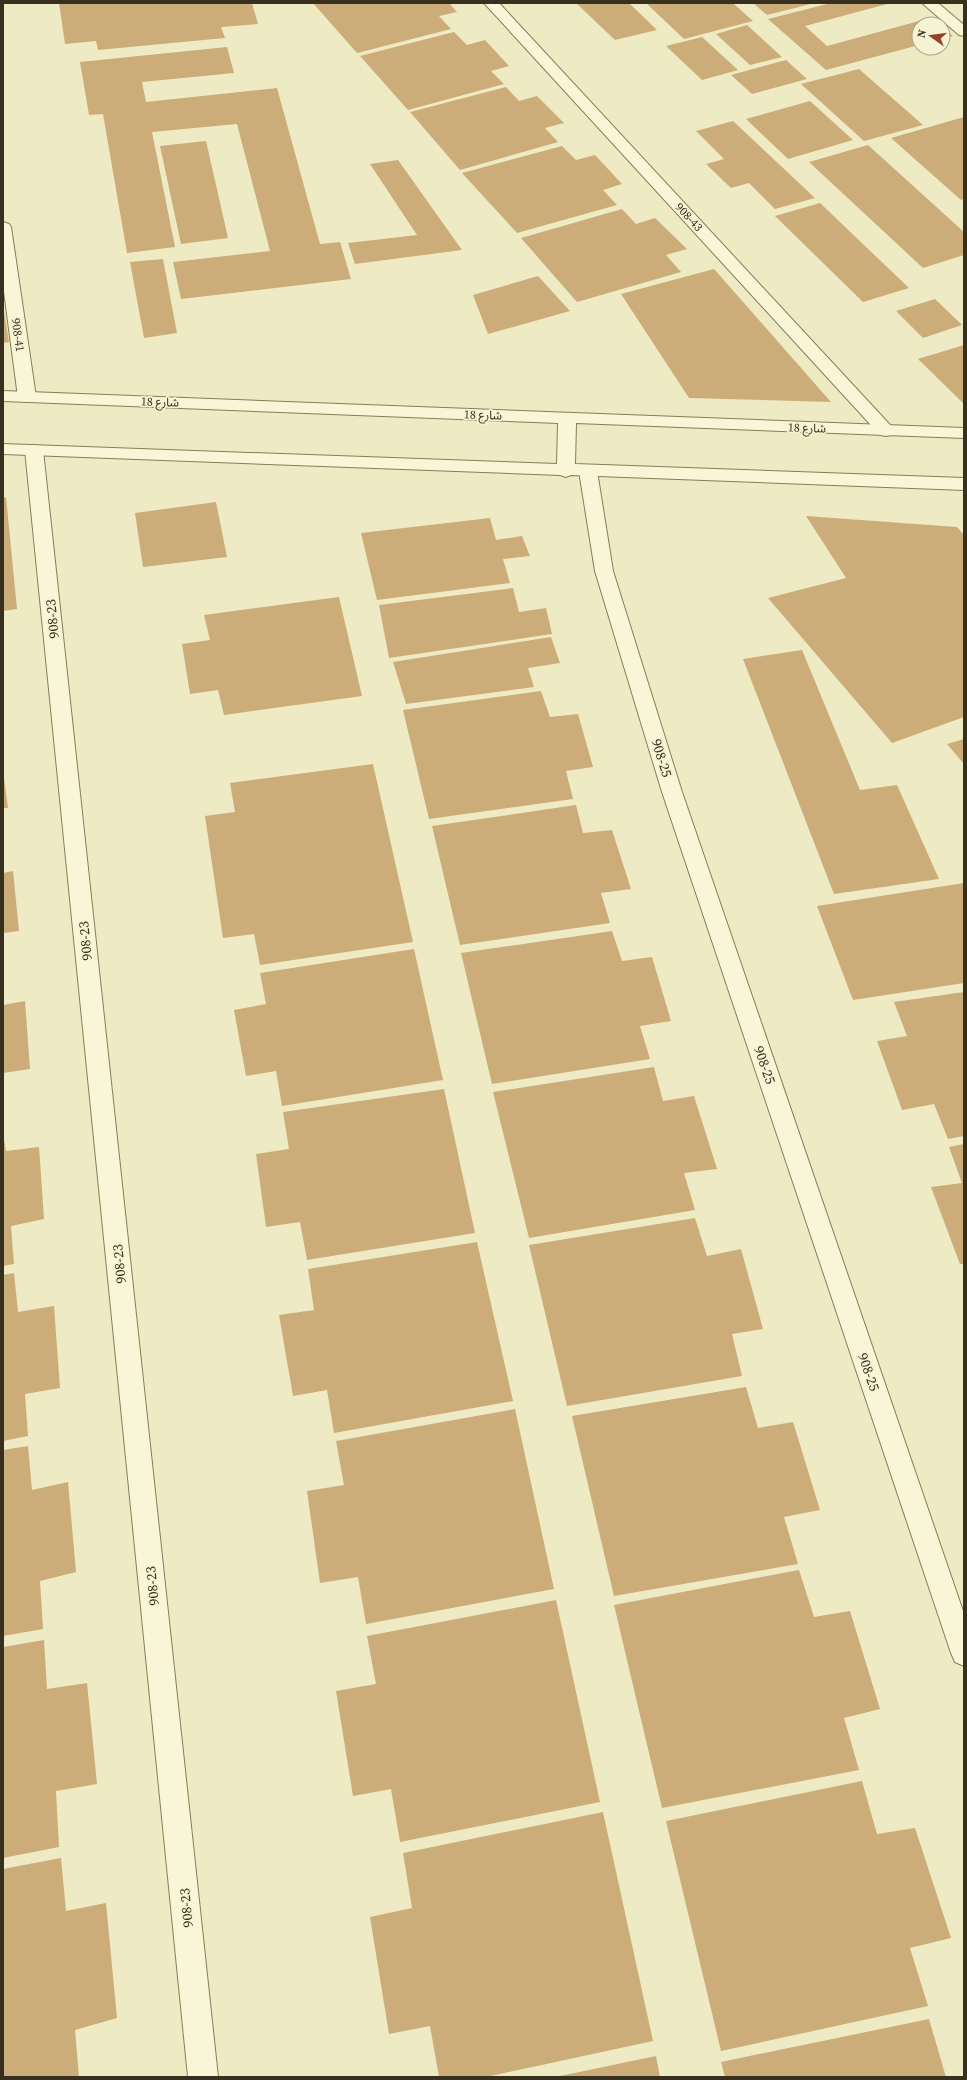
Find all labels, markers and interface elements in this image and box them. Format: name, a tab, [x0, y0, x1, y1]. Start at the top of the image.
north arrow	[911, 16, 951, 56]
text: N	[914, 28, 930, 39]
street label: 908-43	[672, 199, 706, 235]
street label: 908-41	[8, 317, 28, 353]
street label: شارع 18	[141, 393, 179, 412]
street label: شارع 18	[464, 406, 502, 425]
street label: شارع 18	[788, 419, 826, 438]
street label: 908-23	[40, 598, 64, 640]
street label: 908-25	[647, 736, 677, 780]
street label: 908-23	[73, 920, 97, 962]
street label: 908-25	[749, 1043, 781, 1087]
street label: 908-23	[107, 1243, 131, 1285]
street label: 908-25	[853, 1350, 885, 1394]
street label: 908-23	[140, 1565, 164, 1607]
street label: 908-23	[174, 1887, 198, 1929]

